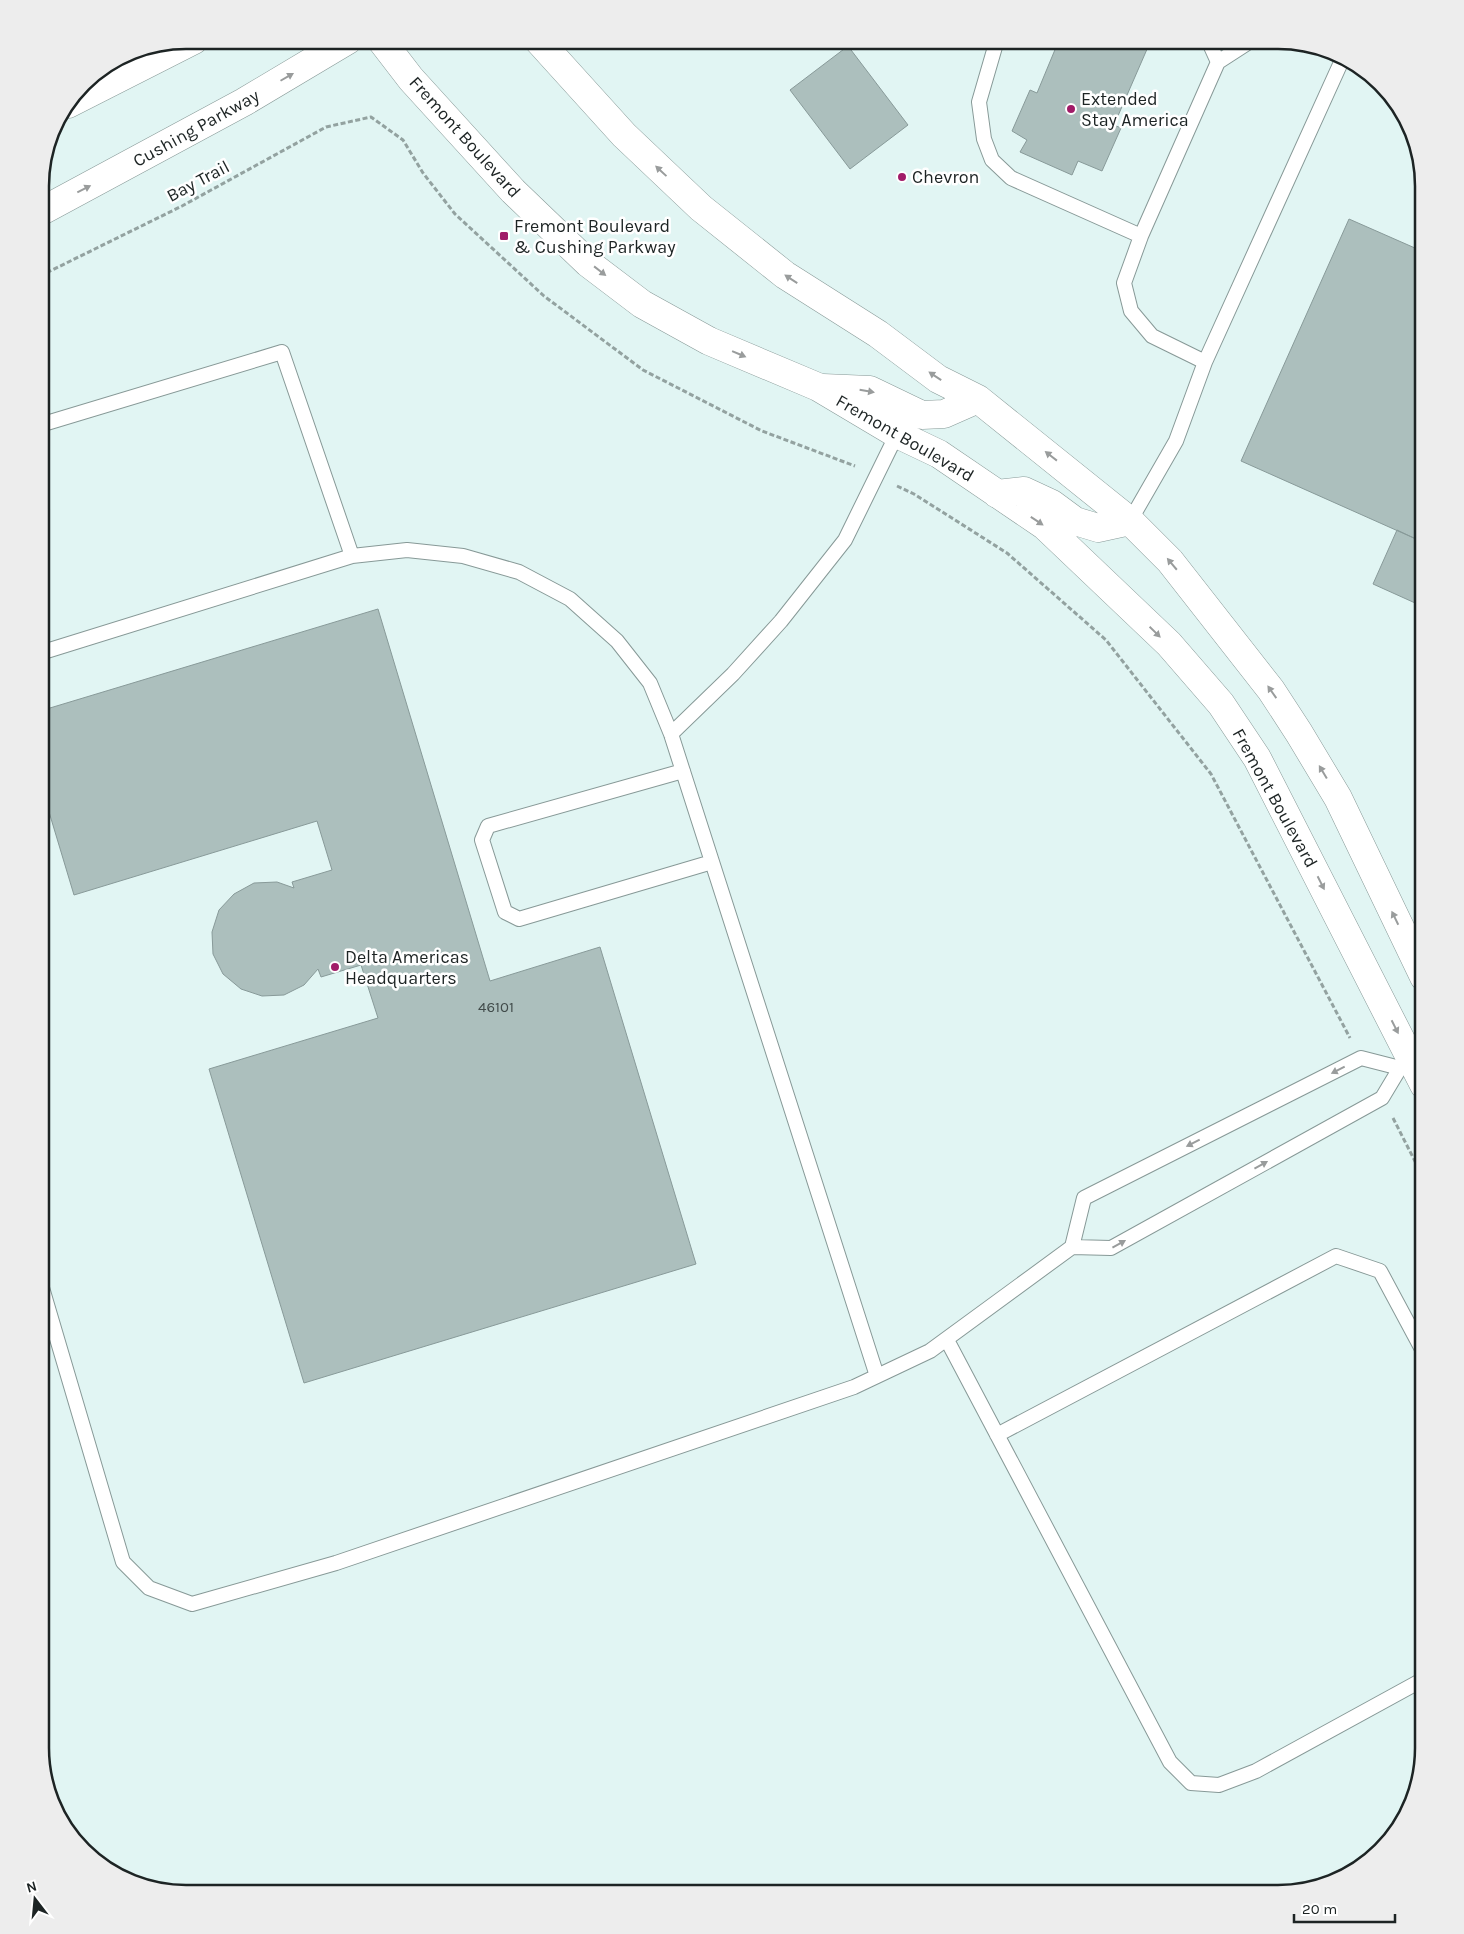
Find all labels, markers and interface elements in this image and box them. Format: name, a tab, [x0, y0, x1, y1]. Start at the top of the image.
one-way arrow	[280, 72, 293, 81]
street label: Fremont Boulevard	[405, 72, 525, 202]
street label: Cushing Parkway	[129, 84, 263, 172]
place label: Extended Stay America	[1081, 88, 1189, 131]
marker: Extended Stay America	[1065, 103, 1077, 115]
street label: Bay Trail	[163, 155, 233, 207]
one-way arrow	[656, 165, 668, 177]
place label: Chevron	[912, 166, 979, 188]
marker: Chevron	[896, 171, 908, 183]
one-way arrow	[76, 185, 91, 193]
place label: Fremont Boulevard & Cushing Parkway	[514, 215, 676, 258]
marker: Fremont Boulevard & Cushing Parkway	[498, 230, 510, 242]
one-way arrow	[593, 266, 606, 277]
one-way arrow	[784, 274, 798, 284]
one-way arrow	[732, 350, 747, 358]
one-way arrow	[929, 371, 942, 381]
one-way arrow	[859, 388, 875, 396]
street label: Fremont Boulevard	[832, 389, 978, 487]
one-way arrow	[1045, 451, 1058, 462]
one-way arrow	[1030, 516, 1044, 526]
one-way arrow	[1167, 558, 1178, 571]
one-way arrow	[1149, 626, 1161, 638]
one-way arrow	[1267, 686, 1277, 699]
street label: Fremont Boulevard	[1228, 724, 1322, 872]
one-way arrow	[1318, 766, 1327, 779]
one-way arrow	[1317, 875, 1325, 890]
one-way arrow	[1391, 911, 1399, 925]
place label: Delta Americas Headquarters	[345, 946, 469, 989]
marker: Delta Americas Headquarters	[329, 961, 341, 973]
house number: 46101	[478, 998, 514, 1016]
one-way arrow	[1391, 1020, 1399, 1035]
one-way arrow	[1331, 1066, 1345, 1074]
one-way arrow	[1186, 1139, 1200, 1147]
one-way arrow	[1254, 1161, 1269, 1169]
one-way arrow	[1112, 1239, 1126, 1248]
north arrow	[10, 1874, 60, 1924]
text: N	[24, 1877, 39, 1897]
scale bar	[1294, 1892, 1395, 1924]
text: 20 m	[1302, 1900, 1337, 1918]

